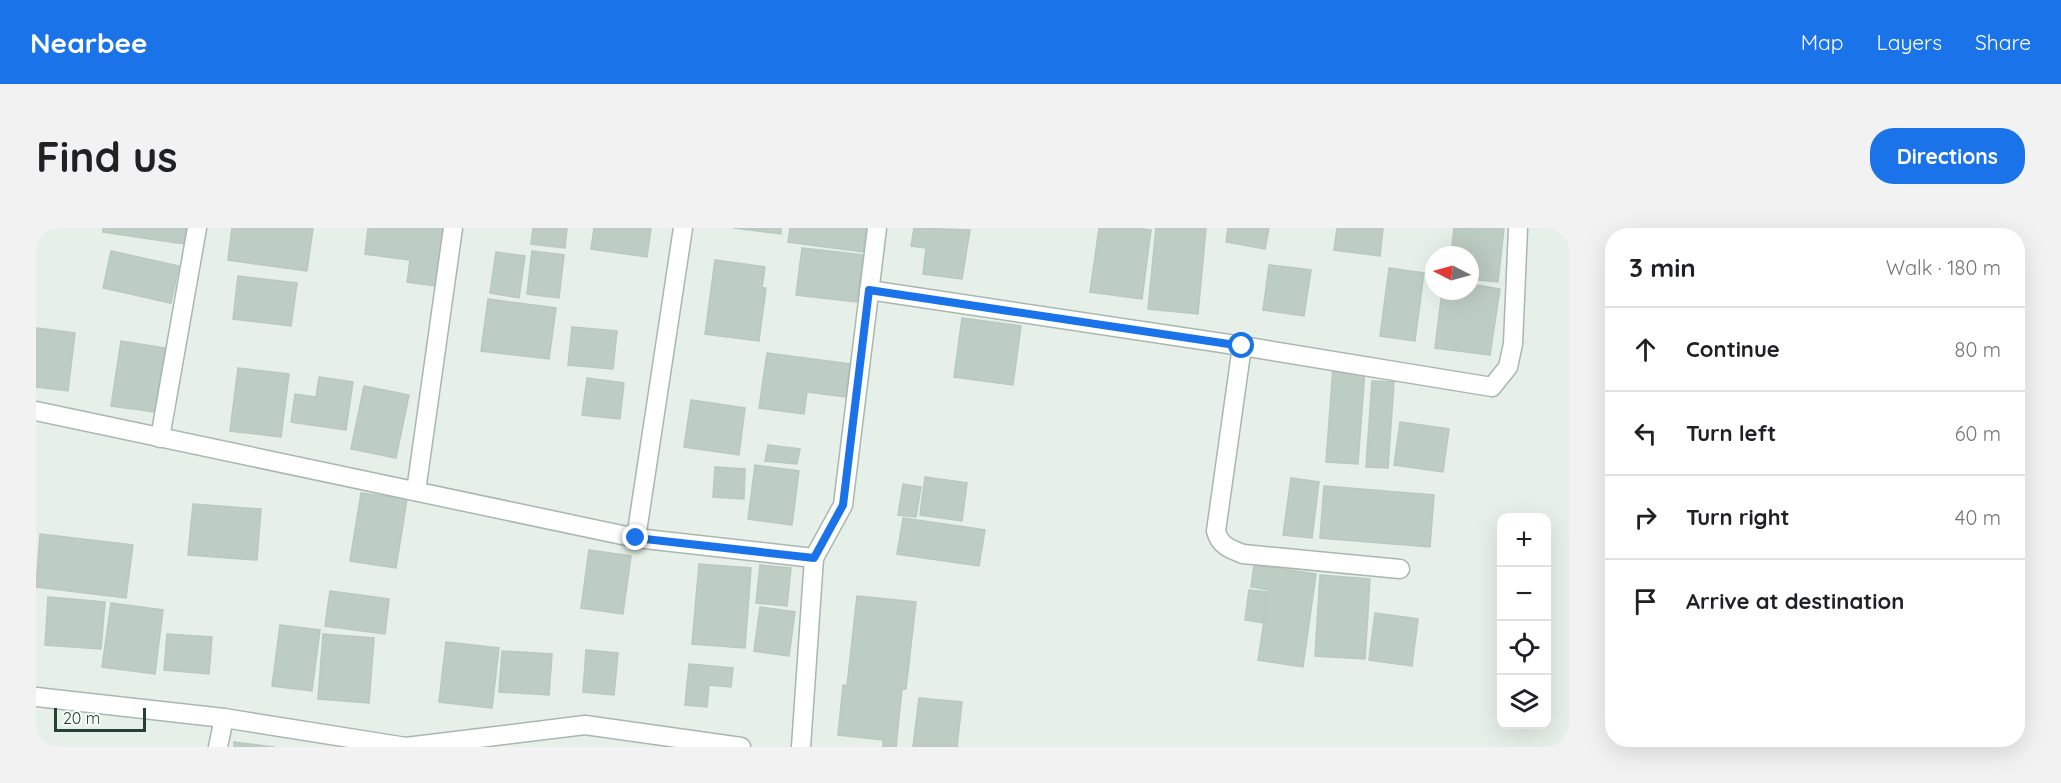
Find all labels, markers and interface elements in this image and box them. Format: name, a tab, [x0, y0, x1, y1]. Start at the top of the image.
text: Nearbee	[30, 25, 148, 60]
text: Map	[1801, 29, 1844, 55]
text: Layers	[1877, 29, 1942, 55]
text: Share	[1975, 29, 2031, 55]
button: Directions	[1870, 128, 2025, 184]
text: Find us	[36, 130, 178, 183]
north arrow	[1425, 246, 1479, 300]
text: 3 min	[1629, 251, 1696, 284]
text: Walk · 180 m	[1886, 255, 2001, 280]
route start	[1228, 332, 1254, 358]
icon: ahead	[1629, 333, 1662, 366]
text: Continue	[1686, 335, 1780, 363]
text: 80 m	[1955, 337, 2001, 362]
icon: left	[1629, 417, 1662, 450]
text: Turn left	[1686, 419, 1776, 447]
text: 60 m	[1955, 421, 2001, 446]
icon: right	[1629, 501, 1662, 534]
text: Turn right	[1686, 503, 1790, 531]
text: 40 m	[1955, 505, 2001, 530]
map controls	[1497, 513, 1551, 729]
button: +	[1497, 513, 1551, 567]
route end	[622, 524, 648, 550]
button: −	[1497, 567, 1551, 621]
icon: arrive	[1629, 585, 1662, 618]
text: Arrive at destination	[1686, 587, 1904, 615]
button: locate	[1497, 621, 1551, 675]
button: layers	[1497, 675, 1551, 729]
scale bar	[54, 705, 146, 732]
text: 20 m	[63, 708, 100, 728]

